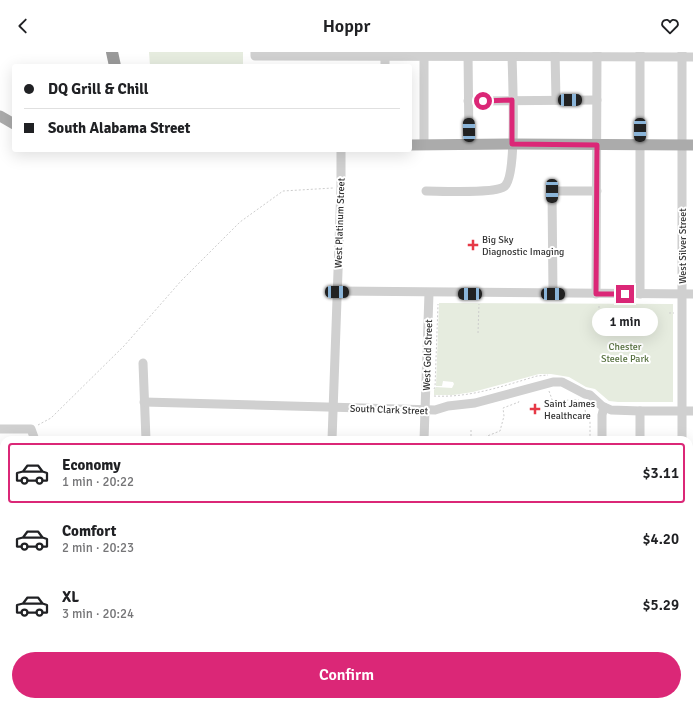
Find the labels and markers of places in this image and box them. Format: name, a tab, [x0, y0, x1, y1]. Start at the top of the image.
place label: Big Sky Diagnostic Imaging	[482, 234, 564, 258]
marker: Big Sky Diagnostic Imaging	[467, 239, 479, 251]
place label: Saint James Healthcare	[544, 398, 596, 422]
marker: Saint James Healthcare	[529, 403, 541, 415]

